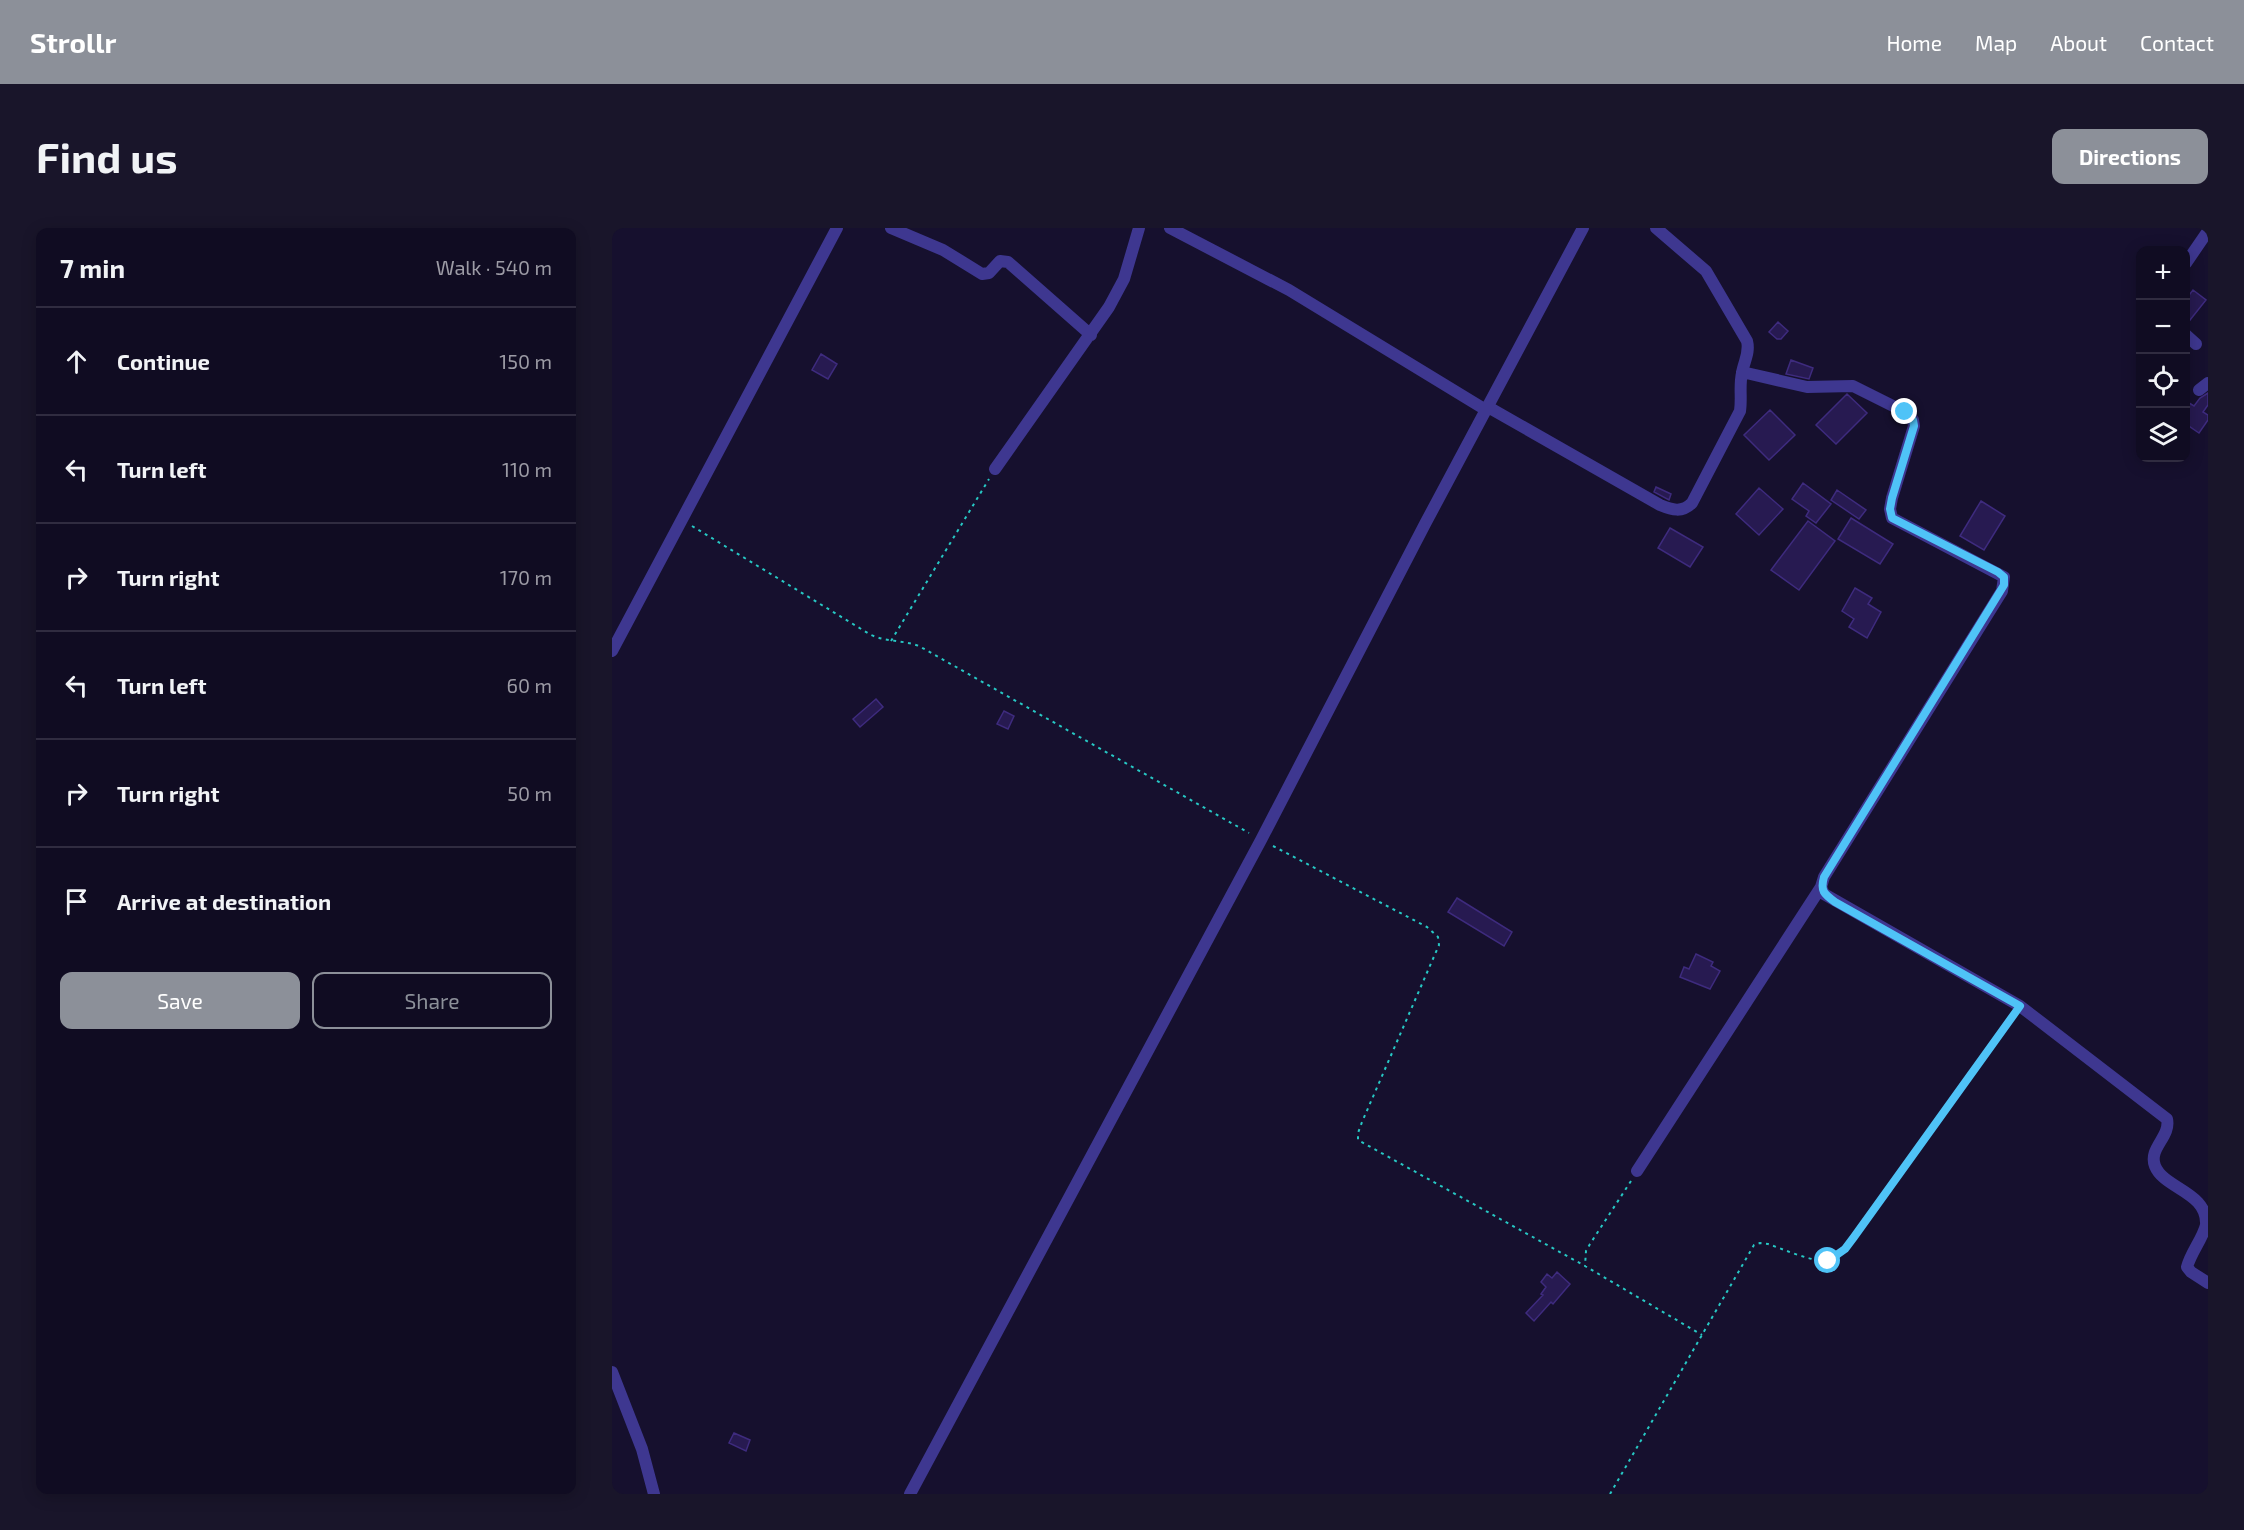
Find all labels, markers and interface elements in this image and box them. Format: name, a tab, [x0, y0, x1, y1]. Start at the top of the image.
text: Strollr	[30, 25, 116, 59]
text: Home	[1886, 30, 1942, 55]
text: Map	[1975, 30, 2017, 55]
text: About	[2050, 30, 2107, 55]
text: Contact	[2140, 30, 2214, 55]
button: Directions	[2052, 129, 2208, 184]
text: Find us	[36, 131, 178, 181]
map controls	[2136, 246, 2190, 462]
button: +	[2136, 246, 2190, 300]
text: 7 min	[60, 252, 125, 283]
text: Walk · 540 m	[436, 255, 552, 279]
button: −	[2136, 300, 2190, 354]
icon: ahead	[60, 345, 93, 378]
text: Continue	[117, 348, 210, 374]
text: 150 m	[499, 349, 552, 373]
button: locate	[2136, 354, 2190, 408]
route end	[1891, 398, 1917, 424]
button: layers	[2136, 408, 2190, 462]
icon: left	[60, 453, 93, 486]
text: Turn left	[117, 456, 206, 482]
text: 110 m	[502, 457, 552, 481]
icon: right	[60, 561, 93, 594]
text: Turn right	[117, 564, 219, 590]
text: 170 m	[500, 565, 552, 589]
icon: left	[60, 669, 93, 702]
text: Turn left	[117, 672, 206, 698]
text: 60 m	[507, 673, 552, 697]
icon: right	[60, 777, 93, 810]
text: Turn right	[117, 780, 219, 806]
text: 50 m	[507, 781, 552, 805]
icon: arrive	[60, 885, 93, 918]
text: Arrive at destination	[117, 888, 331, 914]
button: Save	[60, 972, 300, 1029]
button: Share	[312, 972, 552, 1029]
route start	[1814, 1247, 1840, 1273]

